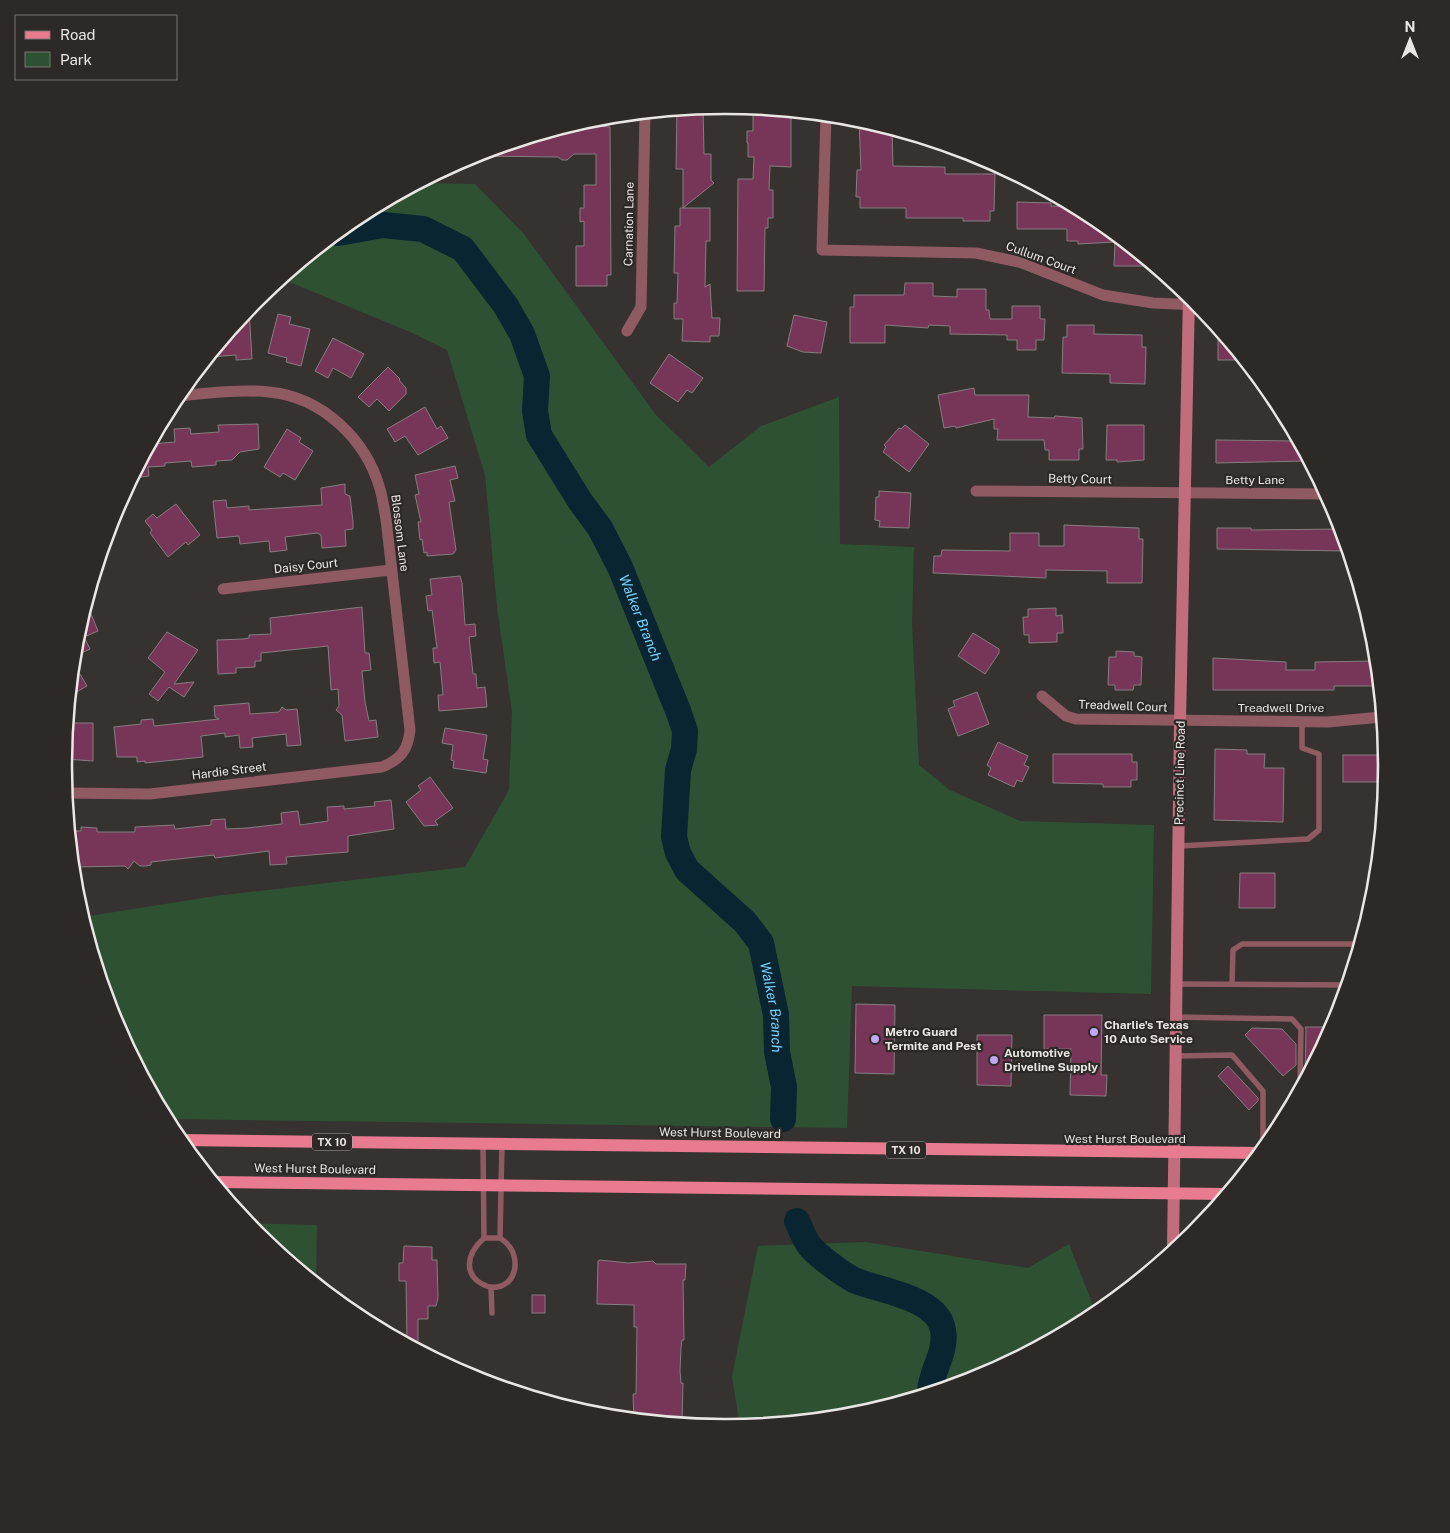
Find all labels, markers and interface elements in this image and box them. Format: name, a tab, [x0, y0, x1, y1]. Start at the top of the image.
legend	[15, 15, 178, 80]
north arrow	[1385, 15, 1435, 65]
text: N	[1405, 19, 1415, 35]
text: Road	[60, 26, 96, 43]
text: Park	[60, 51, 92, 68]
street label: Carnation Lane	[621, 182, 637, 266]
street label: Cullum Court	[1004, 239, 1078, 277]
street label: Betty Court	[1048, 471, 1112, 487]
street label: Betty Lane	[1225, 473, 1285, 487]
street label: Blossom Lane	[388, 494, 412, 572]
street label: Daisy Court	[273, 556, 339, 576]
water label: Walker Branch	[616, 572, 665, 663]
street label: Treadwell Court	[1078, 697, 1168, 715]
street label: Treadwell Drive	[1238, 701, 1324, 715]
street label: Precinct Line Road	[1172, 721, 1188, 825]
street label: Hardie Street	[191, 759, 268, 783]
water label: Walker Branch	[757, 960, 785, 1053]
place label: Charlie's Texas 10 Auto Service	[1104, 1018, 1193, 1046]
place label: Metro Guard Termite and Pest	[885, 1025, 981, 1053]
marker: Charlie's Texas 10 Auto Service	[1088, 1026, 1100, 1038]
marker: Metro Guard Termite and Pest	[869, 1033, 881, 1045]
place label: Automotive Driveline Supply	[1004, 1046, 1098, 1074]
marker: Automotive Driveline Supply	[988, 1054, 1000, 1066]
street label: West Hurst Boulevard	[659, 1125, 781, 1141]
street label: West Hurst Boulevard	[1064, 1132, 1186, 1146]
road number: TX 10	[312, 1134, 352, 1150]
road number: TX 10	[886, 1142, 926, 1158]
street label: West Hurst Boulevard	[254, 1161, 376, 1177]

